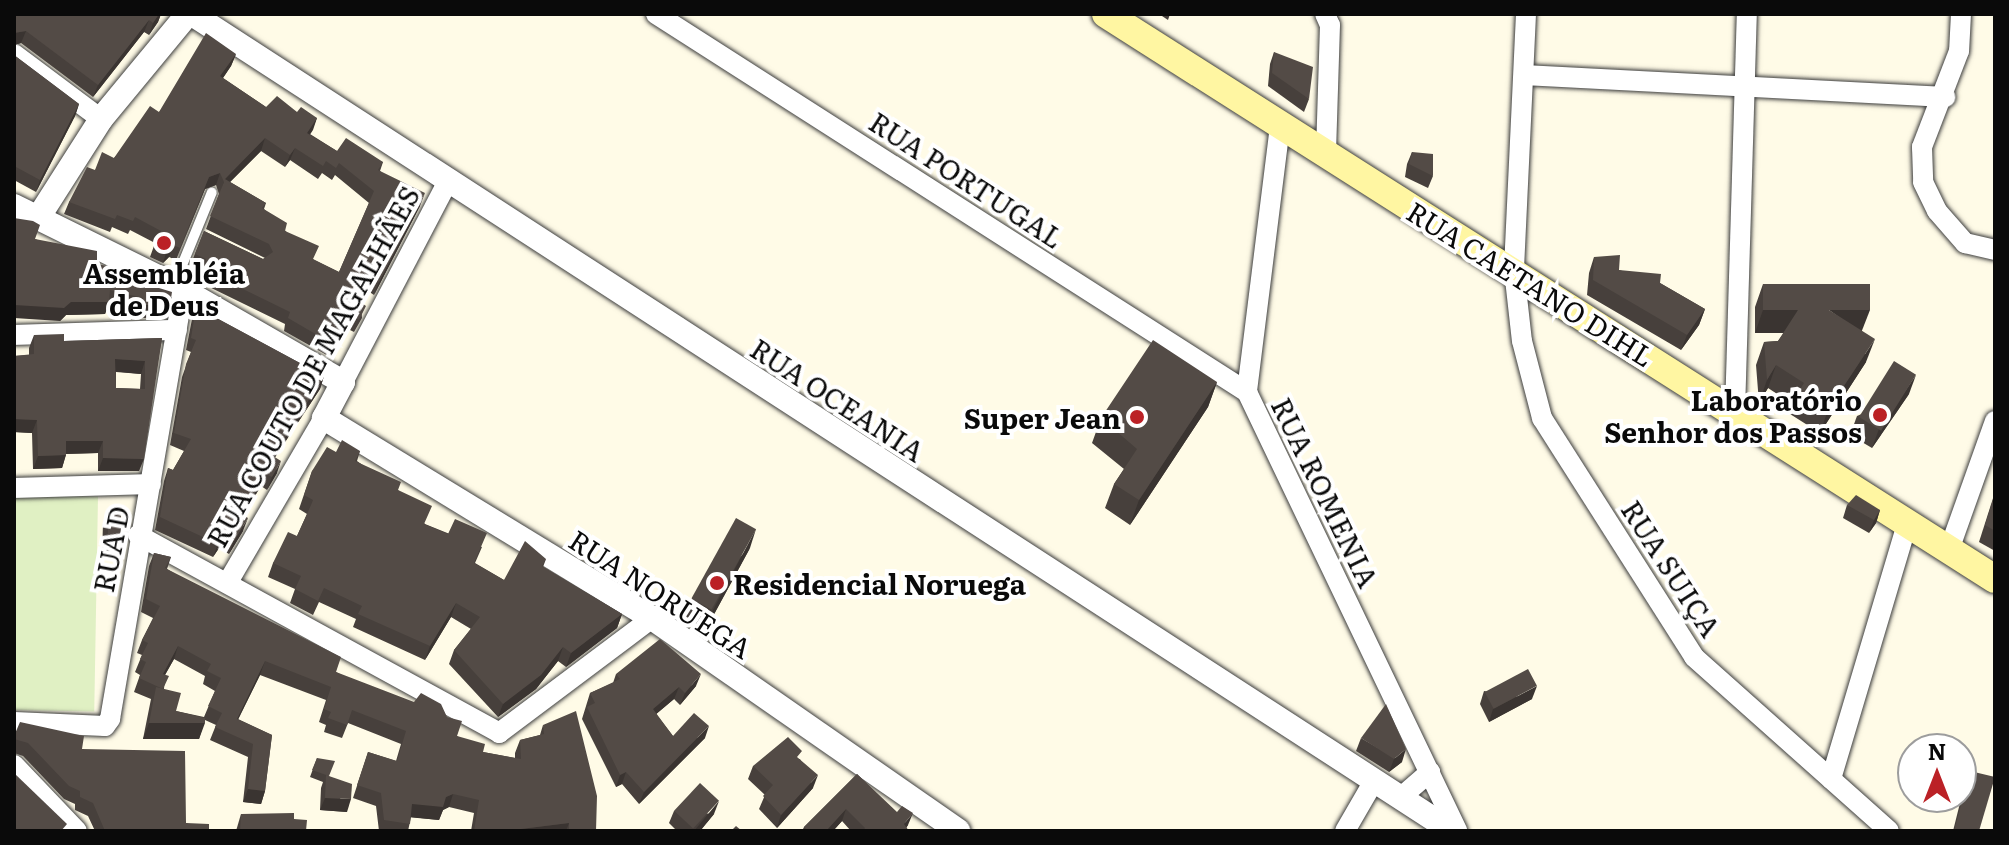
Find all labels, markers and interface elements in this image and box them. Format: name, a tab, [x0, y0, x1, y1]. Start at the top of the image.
street label: RUA PORTUGAL	[864, 104, 1070, 254]
street label: RUA COUTO DE MAGALHÃES	[199, 180, 425, 552]
street label: RUA CAETANO DIHL	[1401, 193, 1661, 373]
marker: Assembléia de Deus	[155, 234, 173, 252]
place label: Assembléia de Deus	[83, 255, 245, 321]
street label: RUA OCEANIA	[745, 330, 931, 468]
place label: Laboratório Senhor dos Passos	[1604, 382, 1862, 448]
street label: RUA ROMENIA	[1266, 392, 1386, 592]
place label: Super Jean	[964, 400, 1121, 434]
marker: Laboratório Senhor dos Passos	[1869, 404, 1891, 426]
marker: Super Jean	[1128, 408, 1146, 426]
street label: RUA SUIÇA	[1615, 493, 1729, 643]
street label: RUA D	[85, 503, 135, 595]
street label: RUA NORUEGA	[564, 522, 758, 664]
place label: Residencial Noruega	[733, 566, 1026, 600]
marker: Residencial Noruega	[708, 574, 726, 592]
north arrow	[1897, 733, 1977, 813]
text: N	[1928, 734, 1946, 767]

